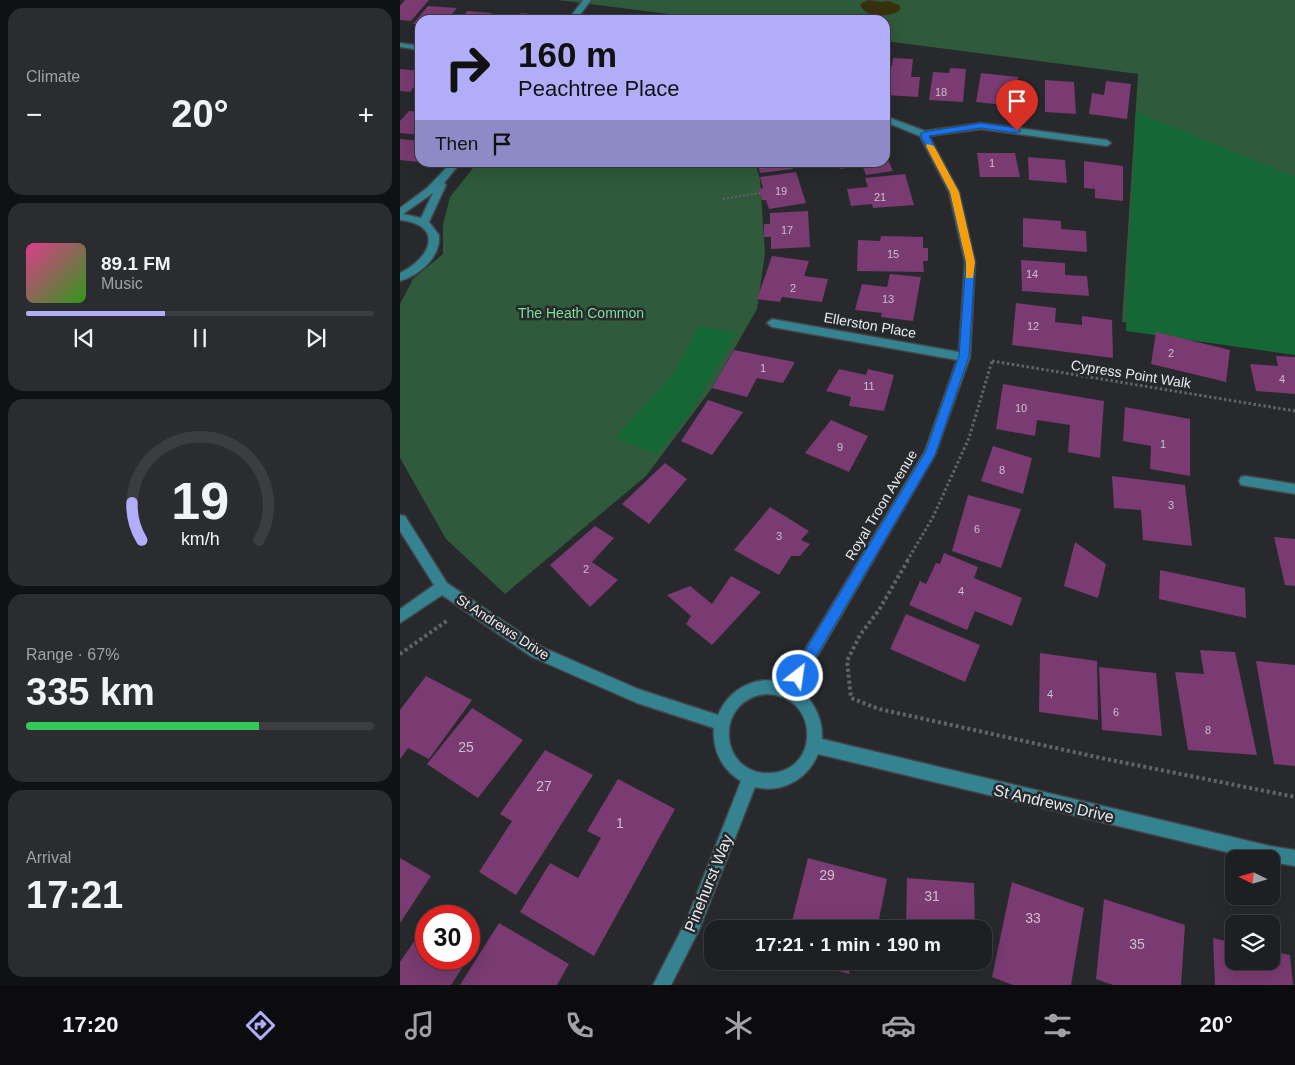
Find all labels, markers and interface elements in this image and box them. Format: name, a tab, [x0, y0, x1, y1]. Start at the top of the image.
icon: right	[435, 35, 500, 100]
text: 160 m	[518, 35, 617, 74]
text: Climate	[26, 68, 80, 85]
text: Peachtree Place	[518, 76, 679, 101]
pin	[996, 80, 1038, 131]
house number: 18	[935, 86, 947, 98]
icon: arrive	[1003, 87, 1031, 115]
text: 20°	[171, 93, 229, 135]
text: −	[26, 99, 42, 130]
text: +	[358, 99, 374, 130]
icon: arrive	[488, 130, 516, 158]
text: Then	[435, 133, 478, 154]
house number: 1	[989, 157, 995, 169]
house number: 19	[775, 185, 787, 197]
house number: 21	[874, 191, 886, 203]
house number: 17	[781, 224, 793, 236]
house number: 15	[887, 248, 899, 260]
text: 89.1 FM	[101, 253, 171, 274]
house number: 14	[1026, 268, 1038, 280]
text: Music	[101, 275, 143, 292]
house number: 2	[790, 282, 796, 294]
house number: 13	[882, 293, 894, 305]
park label: The Heath Common	[518, 305, 644, 321]
street label: Ellerston Place	[823, 309, 918, 341]
house number: 12	[1027, 320, 1039, 332]
icon: previous	[70, 324, 98, 352]
icon: pause	[186, 324, 214, 352]
icon: next	[302, 324, 330, 352]
house number: 2	[1168, 347, 1174, 359]
street label: Cypress Point Walk	[1070, 357, 1193, 392]
house number: 1	[760, 362, 766, 374]
house number: 4	[1279, 373, 1285, 385]
house number: 11	[863, 380, 875, 392]
house number: 10	[1015, 402, 1027, 414]
house number: 1	[1160, 438, 1166, 450]
house number: 9	[837, 441, 843, 453]
street label: Royal Troon Avenue	[842, 447, 920, 563]
house number: 8	[999, 464, 1005, 476]
text: 19	[171, 472, 229, 530]
house number: 3	[1168, 499, 1174, 511]
house number: 6	[974, 523, 980, 535]
text: km/h	[181, 529, 219, 549]
house number: 3	[776, 530, 782, 542]
house number: 2	[583, 563, 589, 575]
house number: 4	[958, 585, 964, 597]
street label: St Andrews Drive	[454, 591, 553, 663]
text: Range · 67%	[26, 646, 119, 663]
position arrow	[771, 649, 823, 701]
text: 335 km	[26, 671, 155, 713]
house number: 4	[1047, 688, 1053, 700]
house number: 6	[1113, 706, 1119, 718]
house number: 8	[1205, 724, 1211, 736]
house number: 25	[458, 739, 474, 755]
house number: 27	[536, 778, 552, 794]
street label: St Andrews Drive	[992, 781, 1116, 826]
house number: 1	[616, 815, 624, 831]
street label: Pinehurst Way	[681, 832, 736, 934]
text: Arrival	[26, 849, 71, 866]
north arrow	[1225, 850, 1280, 905]
map controls	[1225, 850, 1280, 970]
house number: 29	[819, 867, 835, 883]
text: 17:21	[26, 874, 123, 916]
house number: 31	[924, 888, 940, 904]
speed limit sign: 30	[415, 905, 480, 970]
house number: 33	[1025, 910, 1041, 926]
button: layers	[1225, 915, 1280, 970]
text: 17:21 · 1 min · 190 m	[755, 934, 941, 955]
house number: 35	[1129, 936, 1145, 952]
icon: directions	[243, 1008, 278, 1043]
icon: music	[402, 1008, 437, 1043]
icon: phone	[562, 1008, 597, 1043]
icon: climate	[721, 1008, 756, 1043]
icon: car	[881, 1008, 916, 1043]
icon: filters	[1040, 1008, 1075, 1043]
text: 17:20	[62, 1012, 118, 1037]
text: 20°	[1199, 1012, 1233, 1037]

